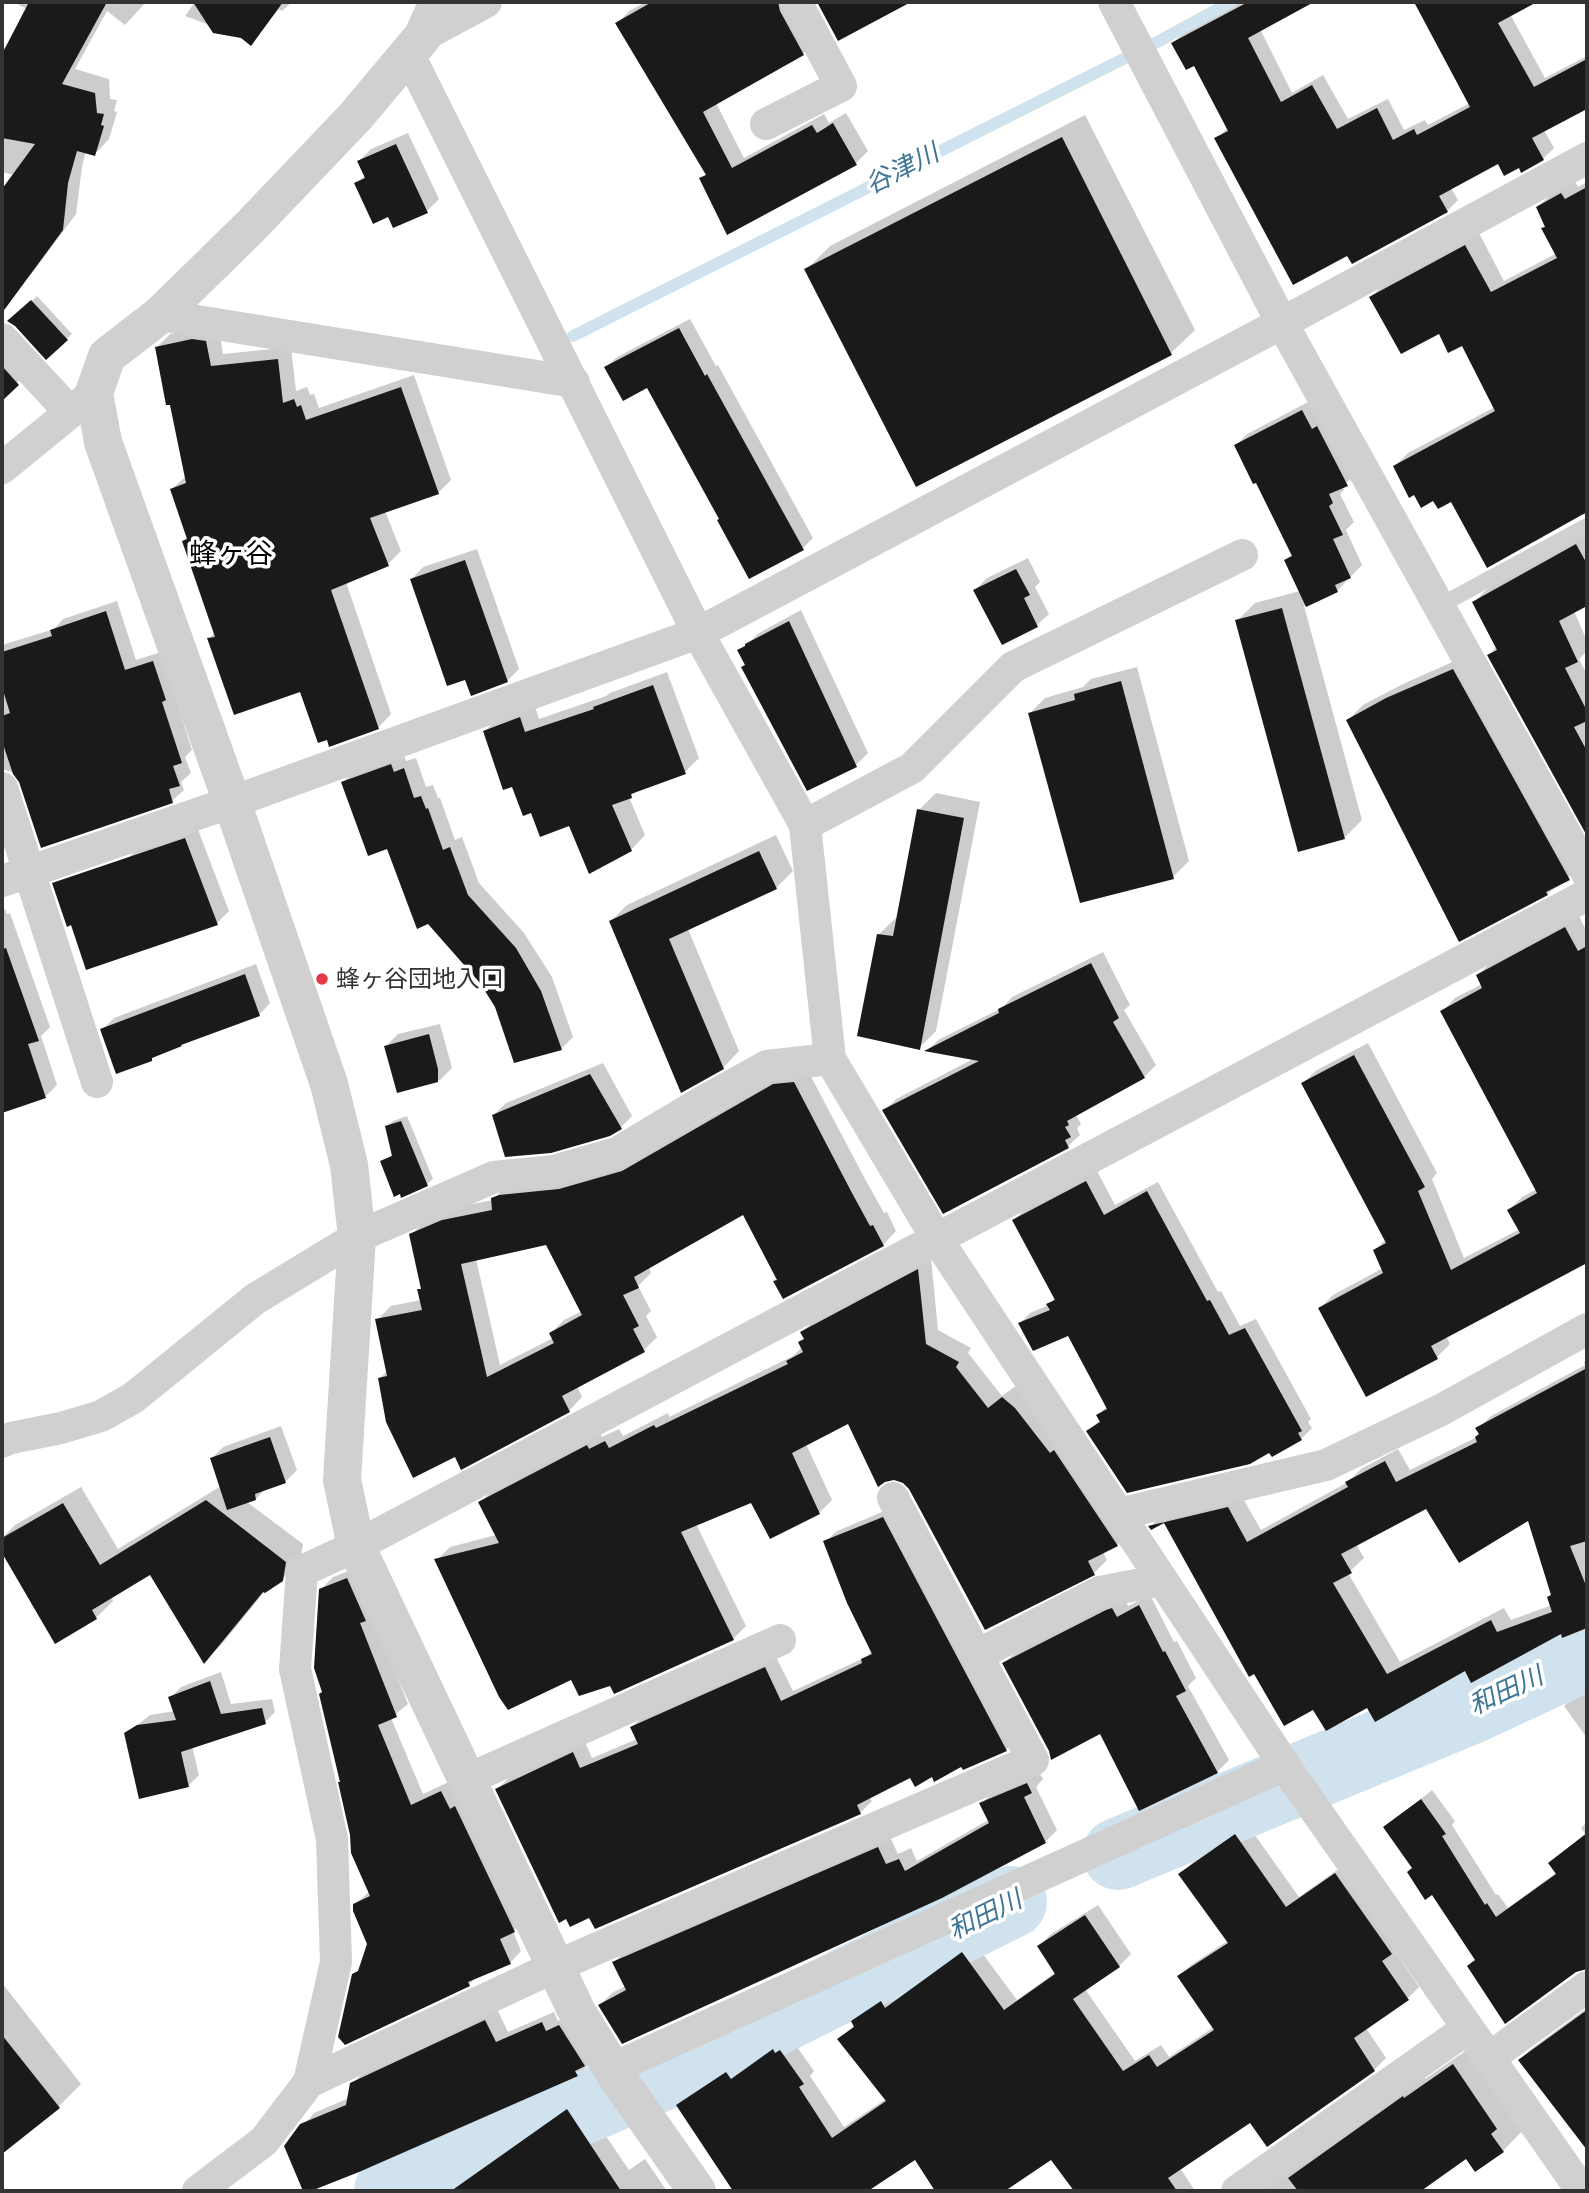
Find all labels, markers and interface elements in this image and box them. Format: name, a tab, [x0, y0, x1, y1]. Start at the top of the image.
water label: 谷津川	[860, 137, 944, 201]
district label: 蜂ヶ谷	[189, 537, 273, 571]
place label: 蜂ヶ谷団地入口	[336, 965, 504, 993]
marker: 蜂ヶ谷団地入口	[314, 971, 330, 987]
water label: 和田川	[1464, 1660, 1548, 1722]
water label: 和田川	[943, 1884, 1027, 1946]

